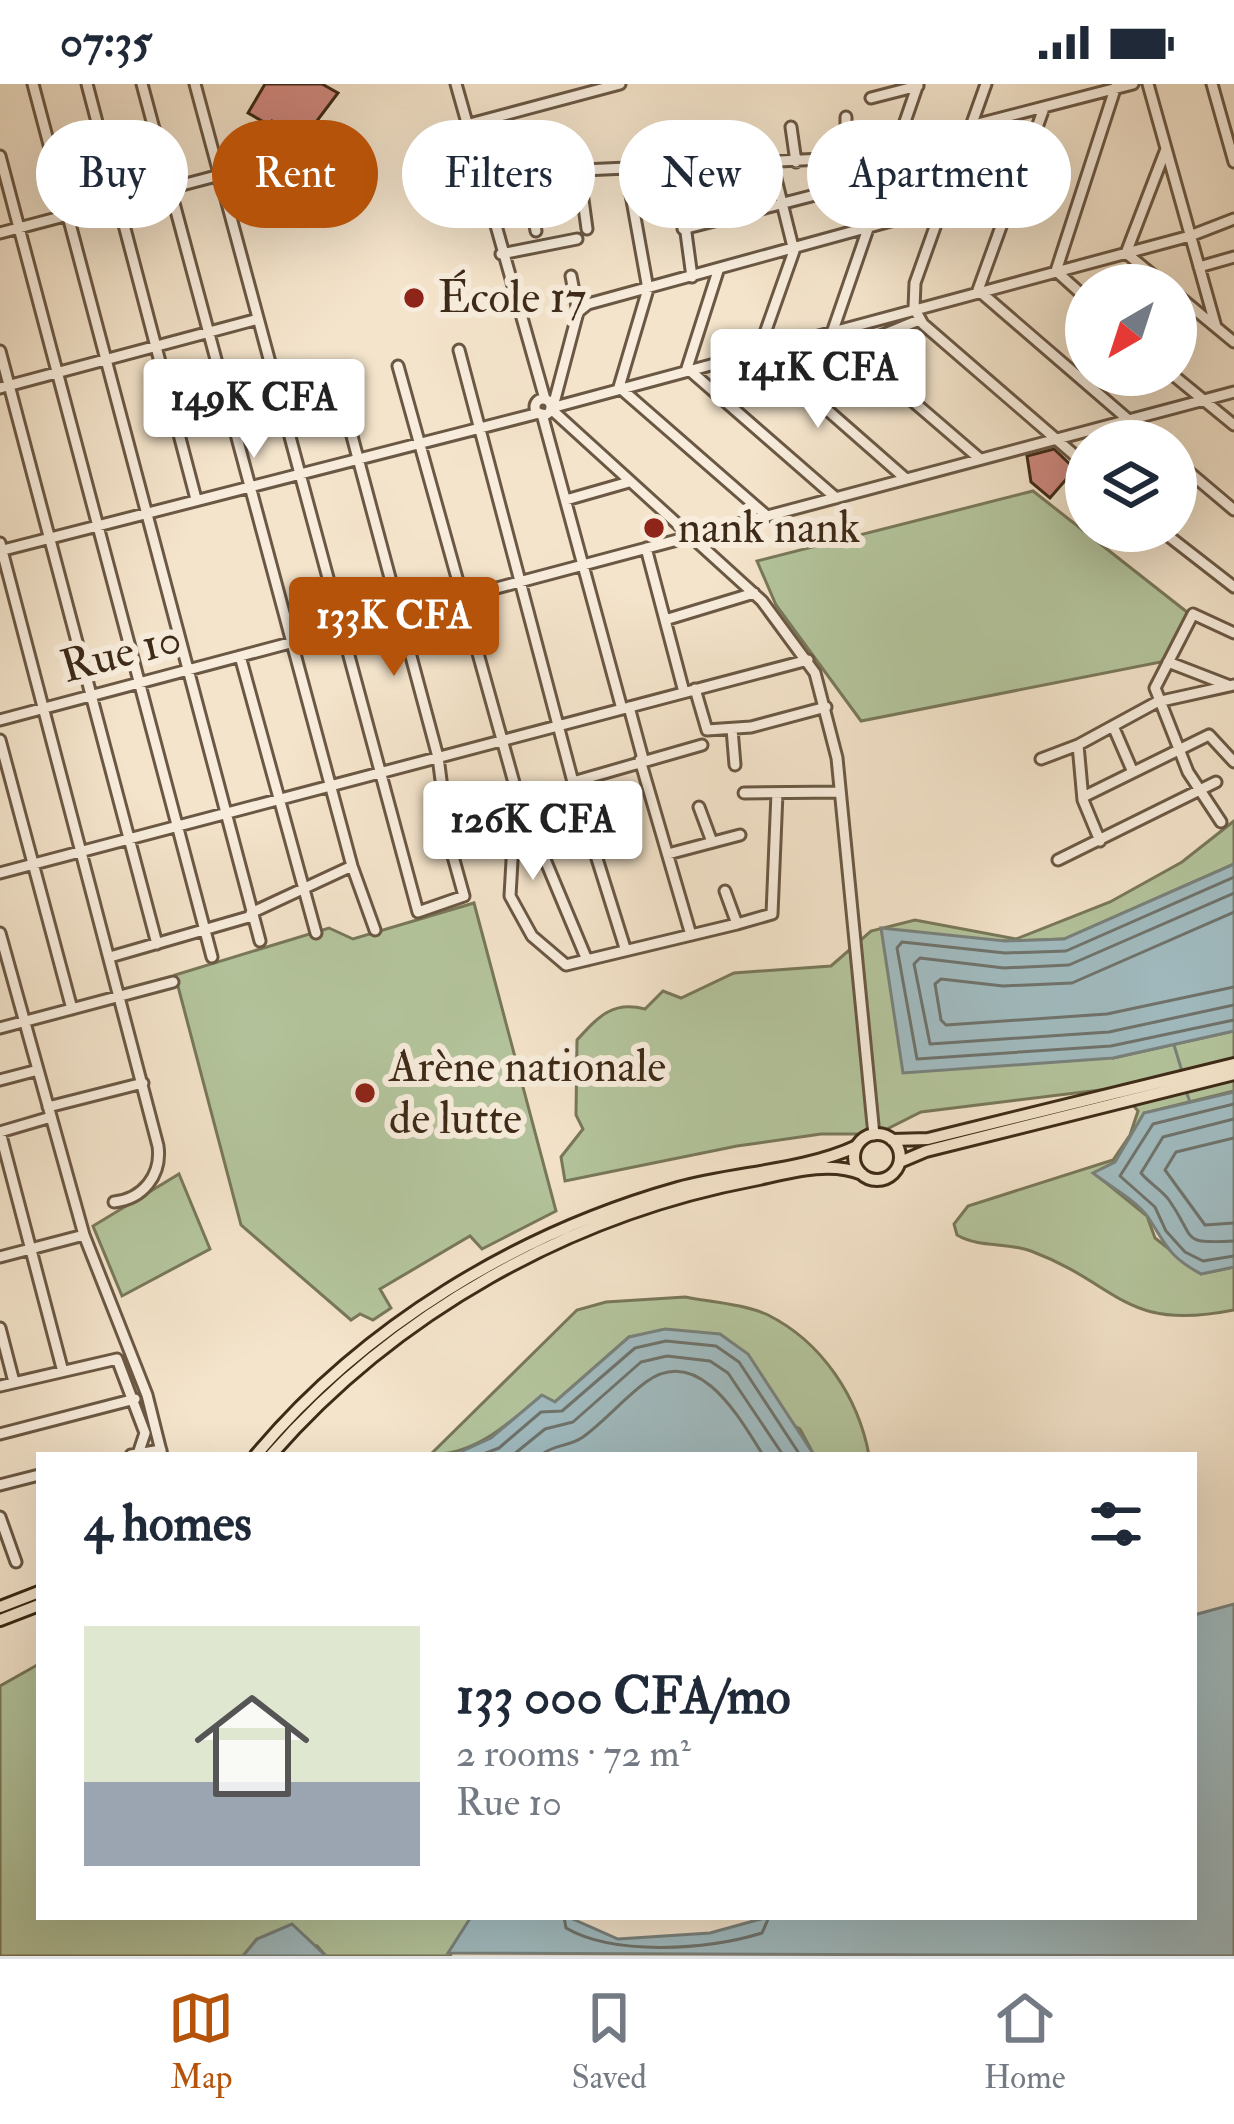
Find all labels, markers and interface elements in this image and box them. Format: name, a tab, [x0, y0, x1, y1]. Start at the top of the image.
text: 07:35	[60, 14, 152, 70]
chip: Buy	[36, 120, 188, 228]
chip: Rent	[212, 120, 378, 228]
chip: Filters	[402, 120, 595, 228]
chip: New	[619, 120, 783, 228]
chip: Apartment	[807, 120, 1071, 228]
north arrow	[1065, 264, 1197, 396]
map controls	[1065, 264, 1197, 552]
place label: École 17	[438, 269, 586, 326]
marker: École 17	[401, 285, 427, 311]
pin: 141K CFA	[694, 329, 942, 431]
text: 141K CFA	[738, 343, 898, 392]
pin: 149K CFA	[130, 359, 378, 461]
text: 149K CFA	[171, 373, 337, 422]
button: layers	[1065, 420, 1197, 552]
place label: nank nank	[678, 500, 860, 556]
marker: nank nank	[641, 515, 667, 541]
pin: 133K CFA	[270, 577, 518, 679]
text: 133K CFA	[316, 591, 472, 640]
street label: Rue 10	[55, 610, 187, 696]
pin: 126K CFA	[409, 781, 657, 883]
text: 126K CFA	[450, 795, 616, 844]
place label: Arène nationale de lutte	[388, 1039, 666, 1147]
marker: Arène nationale de lutte	[352, 1080, 378, 1106]
icon: filters	[1083, 1491, 1149, 1557]
text: 4 homes	[84, 1492, 252, 1556]
text: 133 000 CFA/mo	[456, 1665, 791, 1729]
icon: home	[180, 1674, 324, 1818]
text: 2 rooms · 72 m²	[456, 1729, 691, 1778]
text: Rue 10	[456, 1778, 562, 1827]
tab: Map	[168, 1985, 234, 2098]
tab: Saved	[571, 1985, 647, 2098]
tab: Home	[984, 1985, 1066, 2098]

